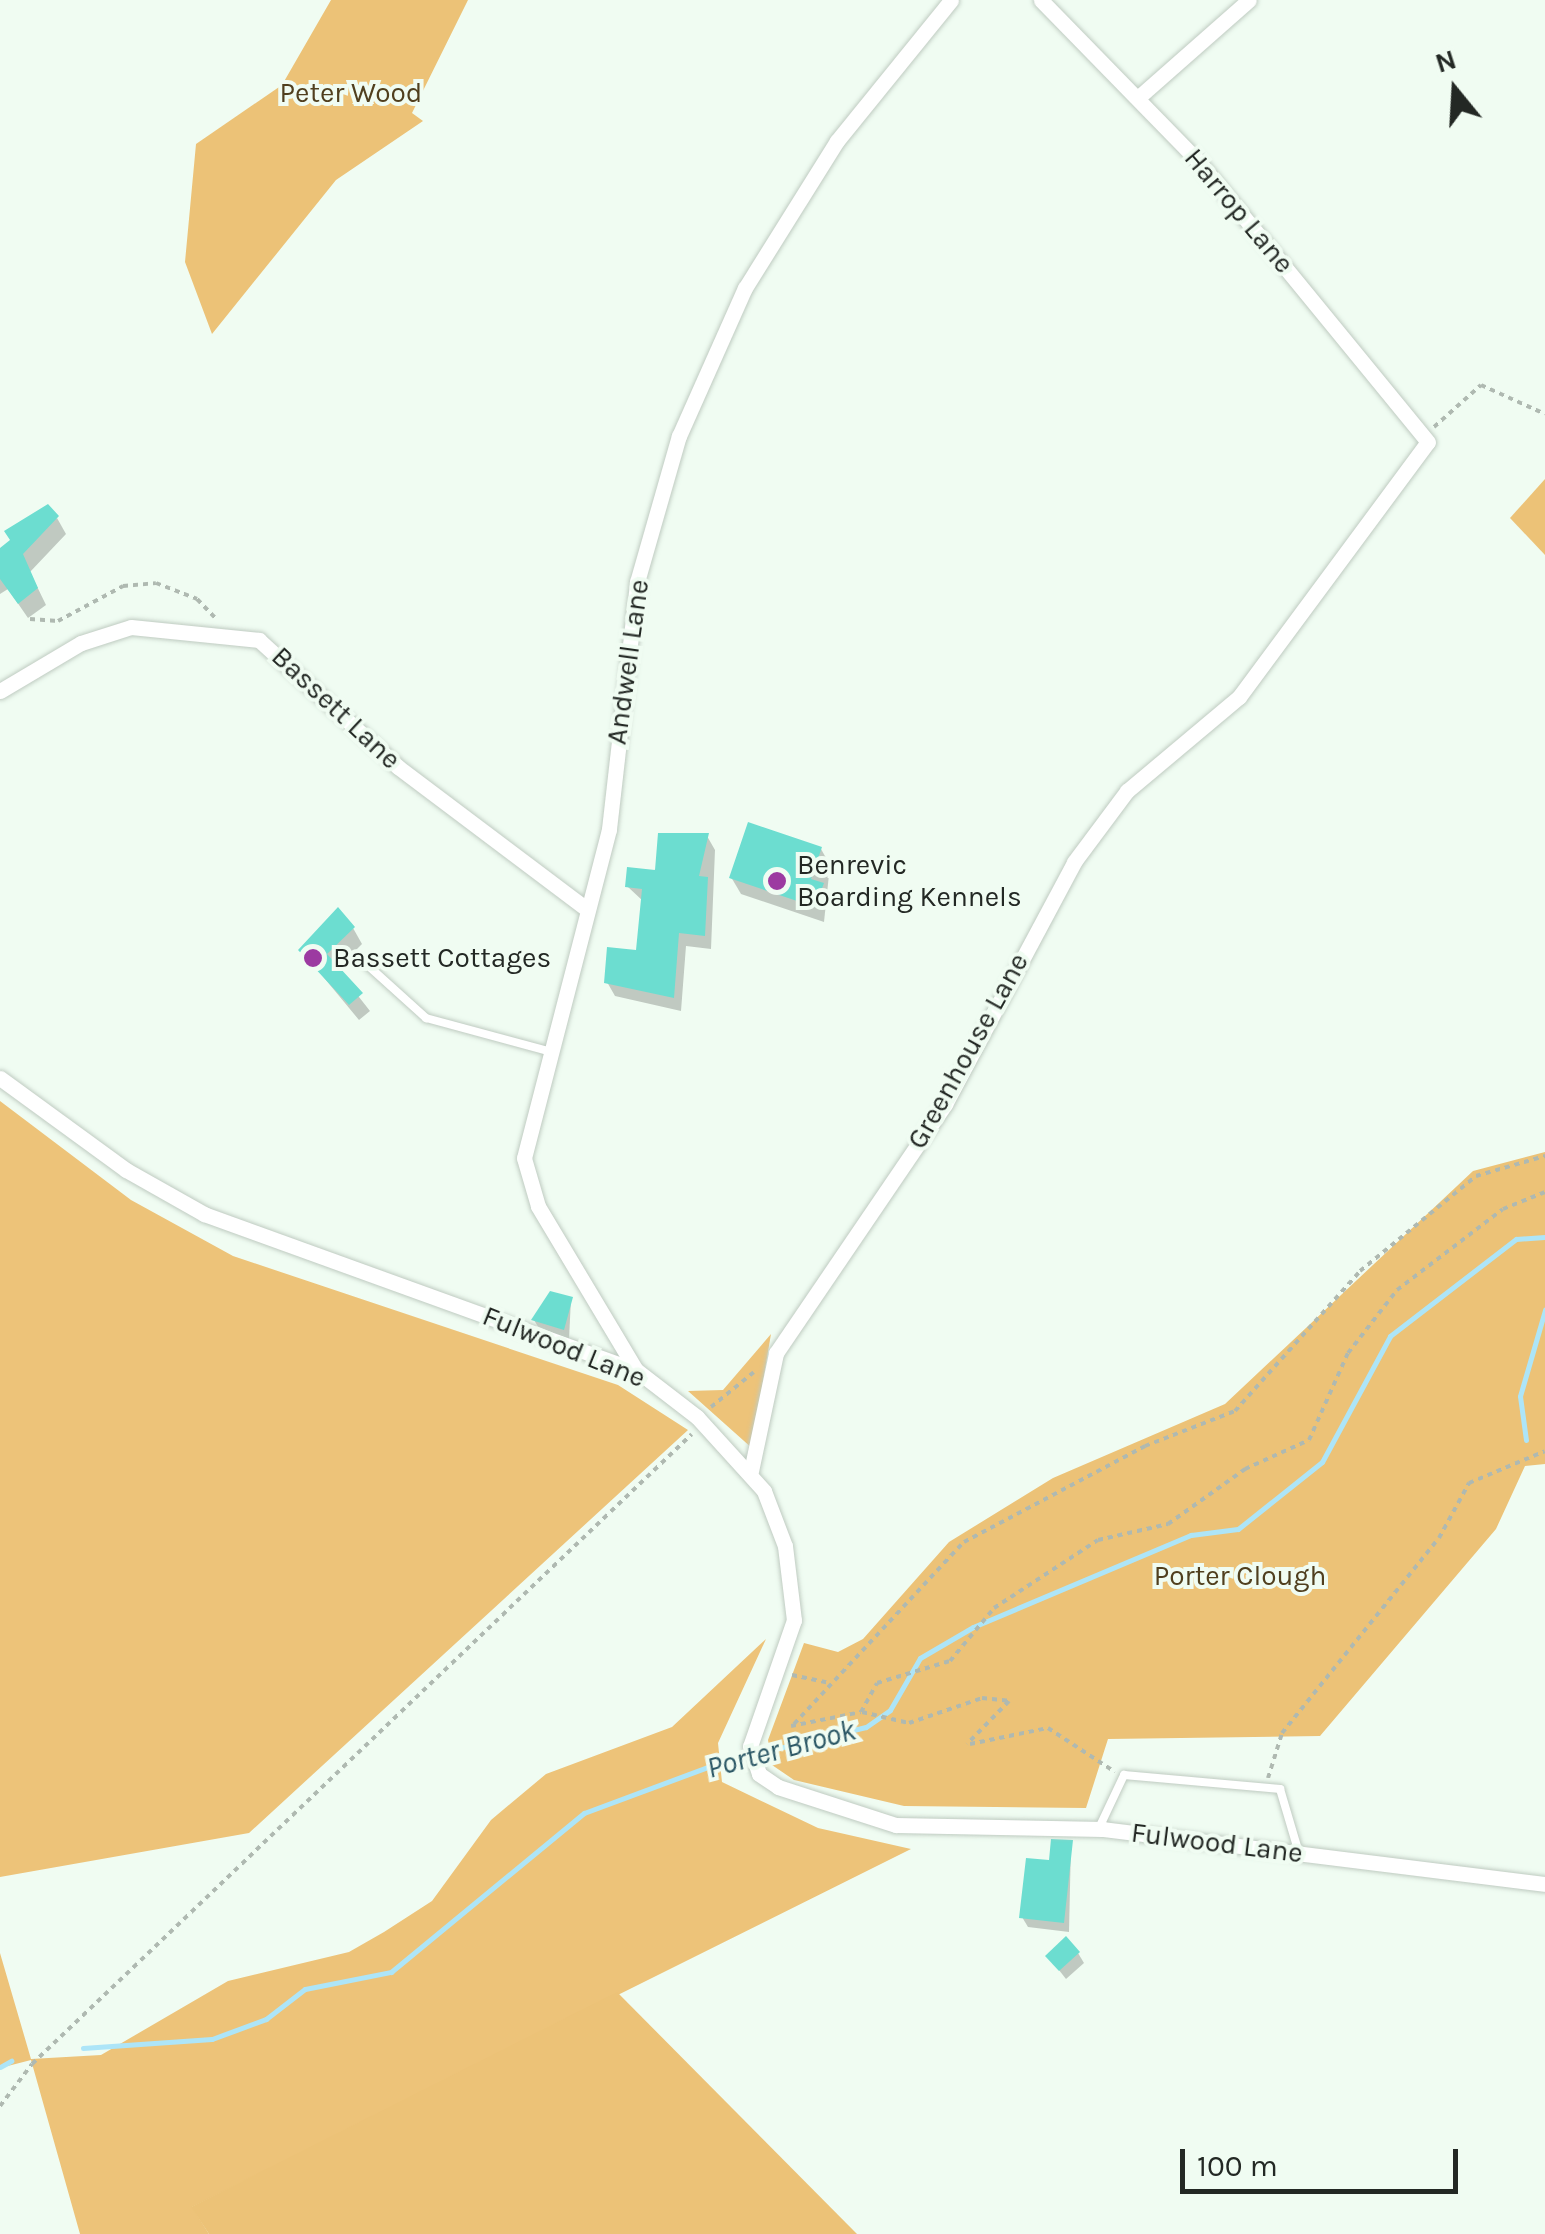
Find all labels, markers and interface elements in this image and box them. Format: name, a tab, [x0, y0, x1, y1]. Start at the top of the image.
north arrow	[1405, 40, 1505, 140]
text: N	[1431, 42, 1460, 80]
park label: Peter Wood	[280, 76, 422, 110]
street label: Harrop Lane	[1177, 142, 1301, 280]
street label: Andwell Lane	[600, 577, 656, 747]
street label: Bassett Lane	[265, 640, 407, 776]
place label: Benrevic Boarding Kennels	[797, 848, 1022, 914]
marker: Benrevic Boarding Kennels	[766, 870, 788, 892]
place label: Bassett Cottages	[333, 941, 551, 975]
marker: Bassett Cottages	[302, 947, 324, 969]
street label: Greenhouse Lane	[900, 947, 1036, 1155]
street label: Fulwood Lane	[478, 1299, 650, 1395]
park label: Porter Clough	[1154, 1559, 1326, 1593]
water label: Porter Brook	[703, 1712, 859, 1786]
street label: Fulwood Lane	[1129, 1816, 1305, 1870]
scale bar	[1185, 2129, 1462, 2191]
text: 100 m	[1197, 2148, 1278, 2184]

